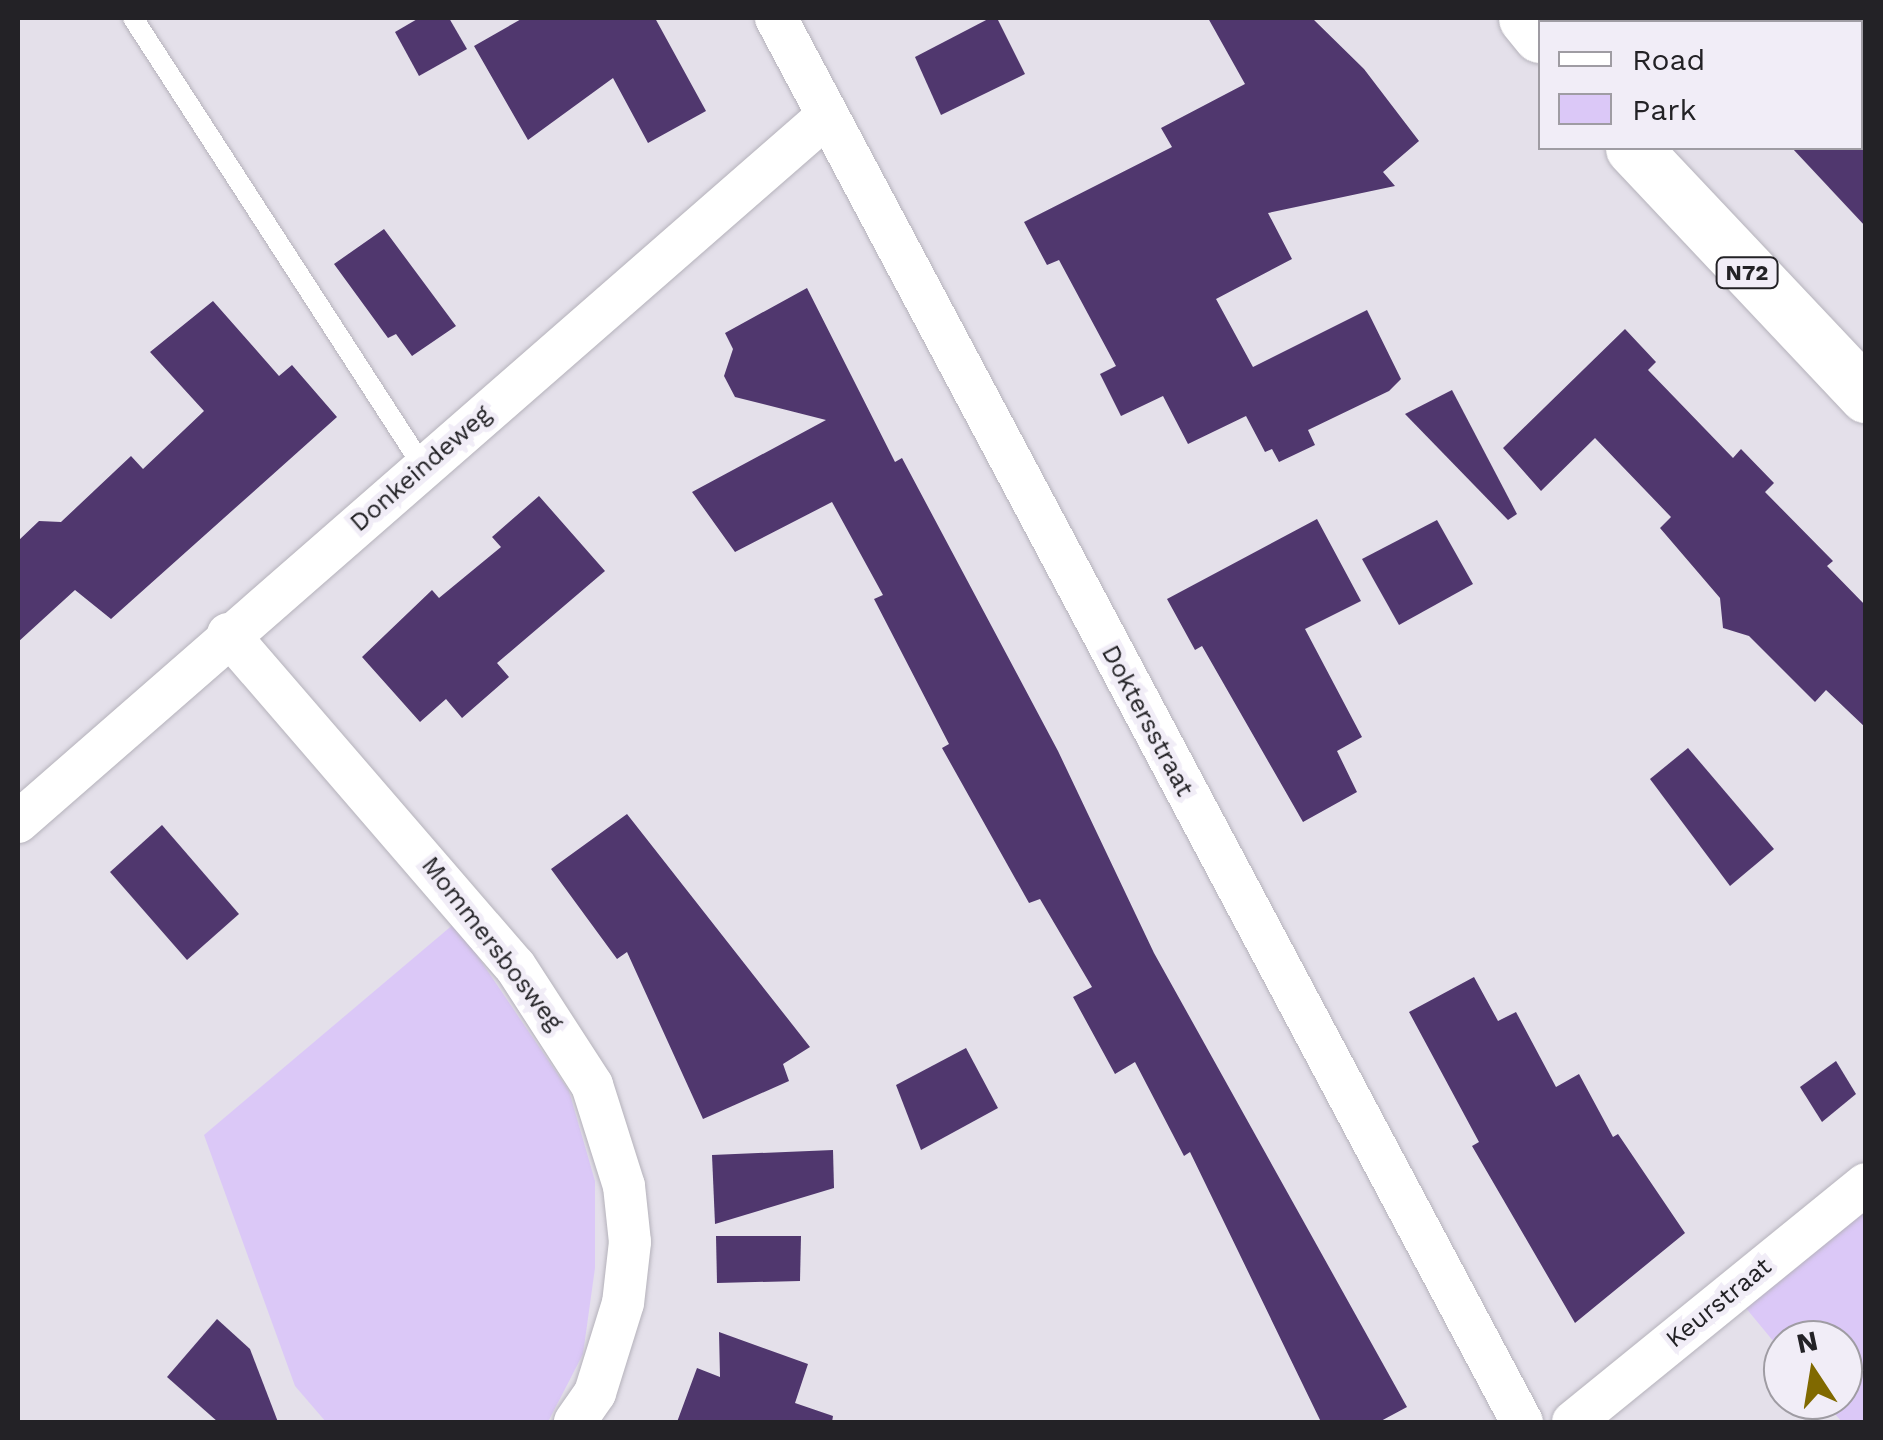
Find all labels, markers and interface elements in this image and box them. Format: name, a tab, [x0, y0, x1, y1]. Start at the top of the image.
legend	[1538, 20, 1863, 150]
text: Road	[1632, 42, 1705, 77]
text: Park	[1632, 92, 1697, 127]
road number: N72	[1714, 256, 1780, 290]
street label: Donkeindeweg	[344, 400, 498, 538]
street label: Doktersstraat	[1095, 640, 1199, 802]
street label: Mommersbosweg	[415, 851, 569, 1037]
street label: Keurstraat	[1660, 1251, 1778, 1355]
north arrow	[1763, 1320, 1863, 1420]
text: N	[1793, 1324, 1821, 1360]

